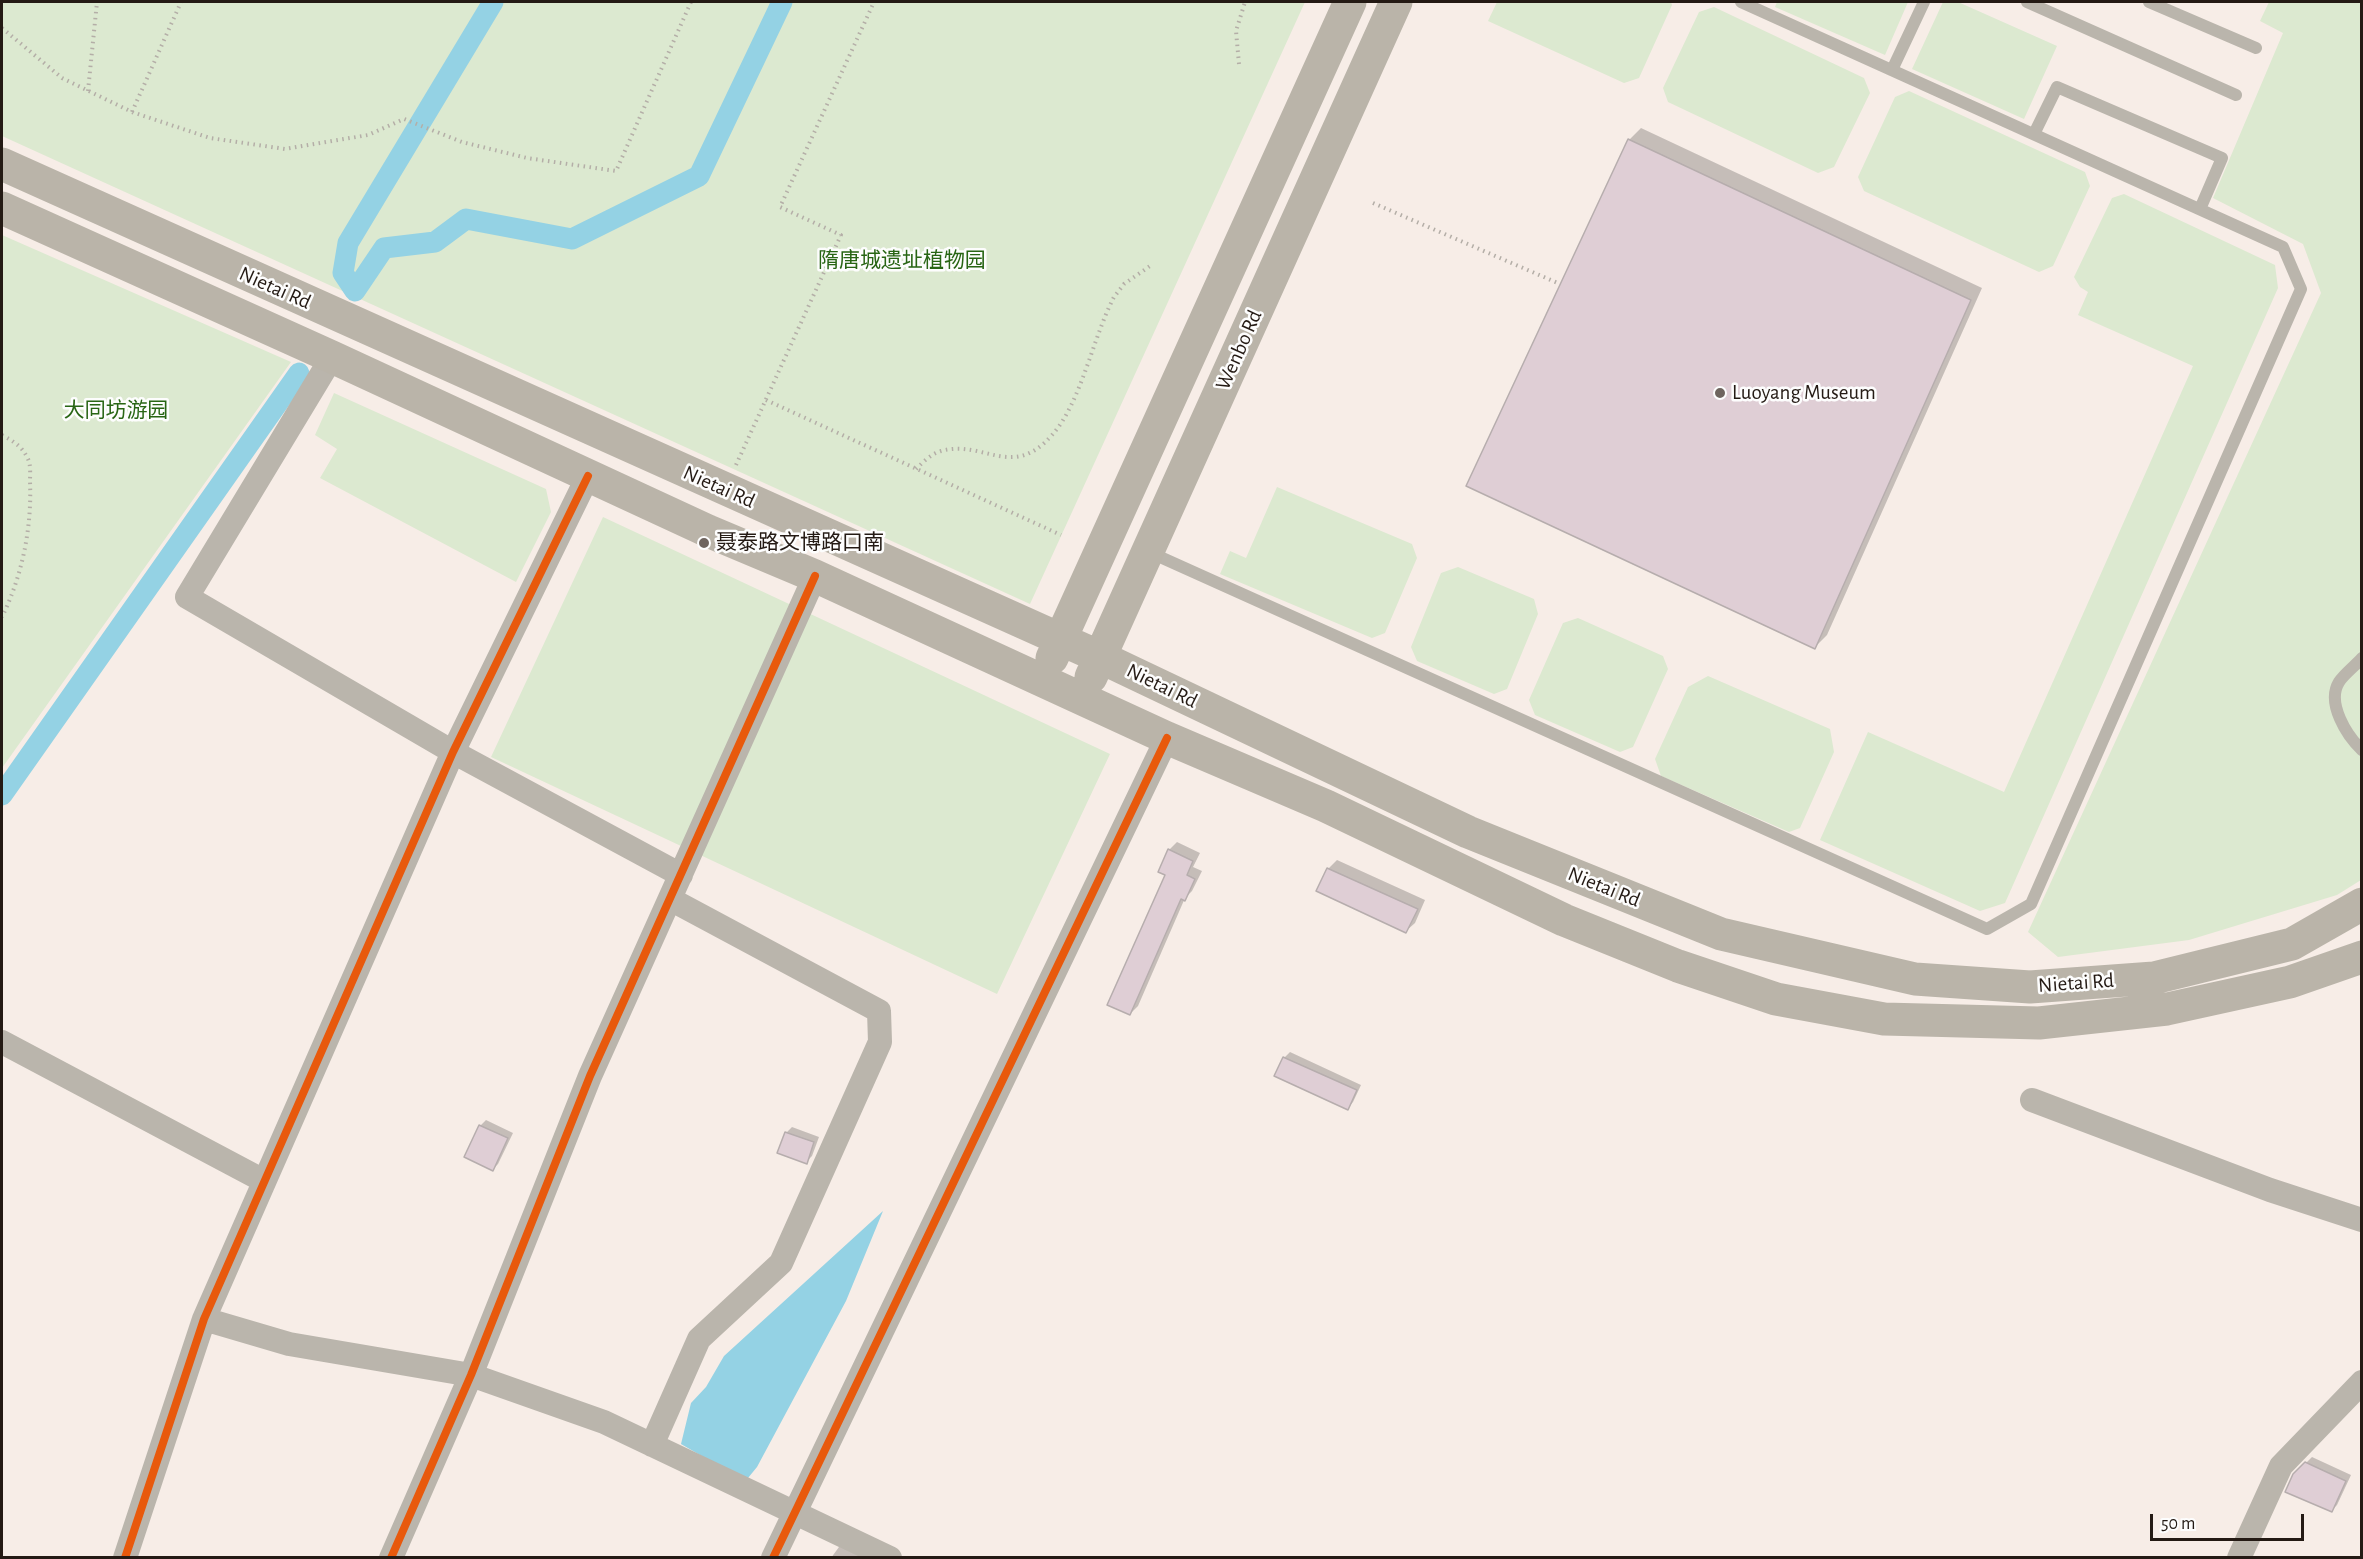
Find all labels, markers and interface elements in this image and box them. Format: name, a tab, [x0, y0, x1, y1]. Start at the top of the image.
park label: 隋唐城遗址植物园	[818, 248, 986, 274]
street label: Nietai Rd	[235, 261, 315, 315]
street label: Wenbo Rd	[1210, 306, 1268, 394]
place label: Luoyang Museum	[1732, 380, 1876, 406]
marker: Luoyang Museum	[1713, 386, 1727, 400]
park label: 大同坊游园	[64, 398, 168, 424]
street label: Nietai Rd	[679, 460, 759, 514]
place label: 聂泰路文博路口南	[716, 530, 884, 556]
marker: 聂泰路文博路口南	[697, 536, 711, 550]
street label: Nietai Rd	[1122, 658, 1202, 714]
street label: Nietai Rd	[1564, 861, 1644, 913]
street label: Nietai Rd	[2037, 968, 2115, 998]
scale bar	[2153, 1502, 2308, 1540]
text: 50 m	[2161, 1515, 2195, 1533]

